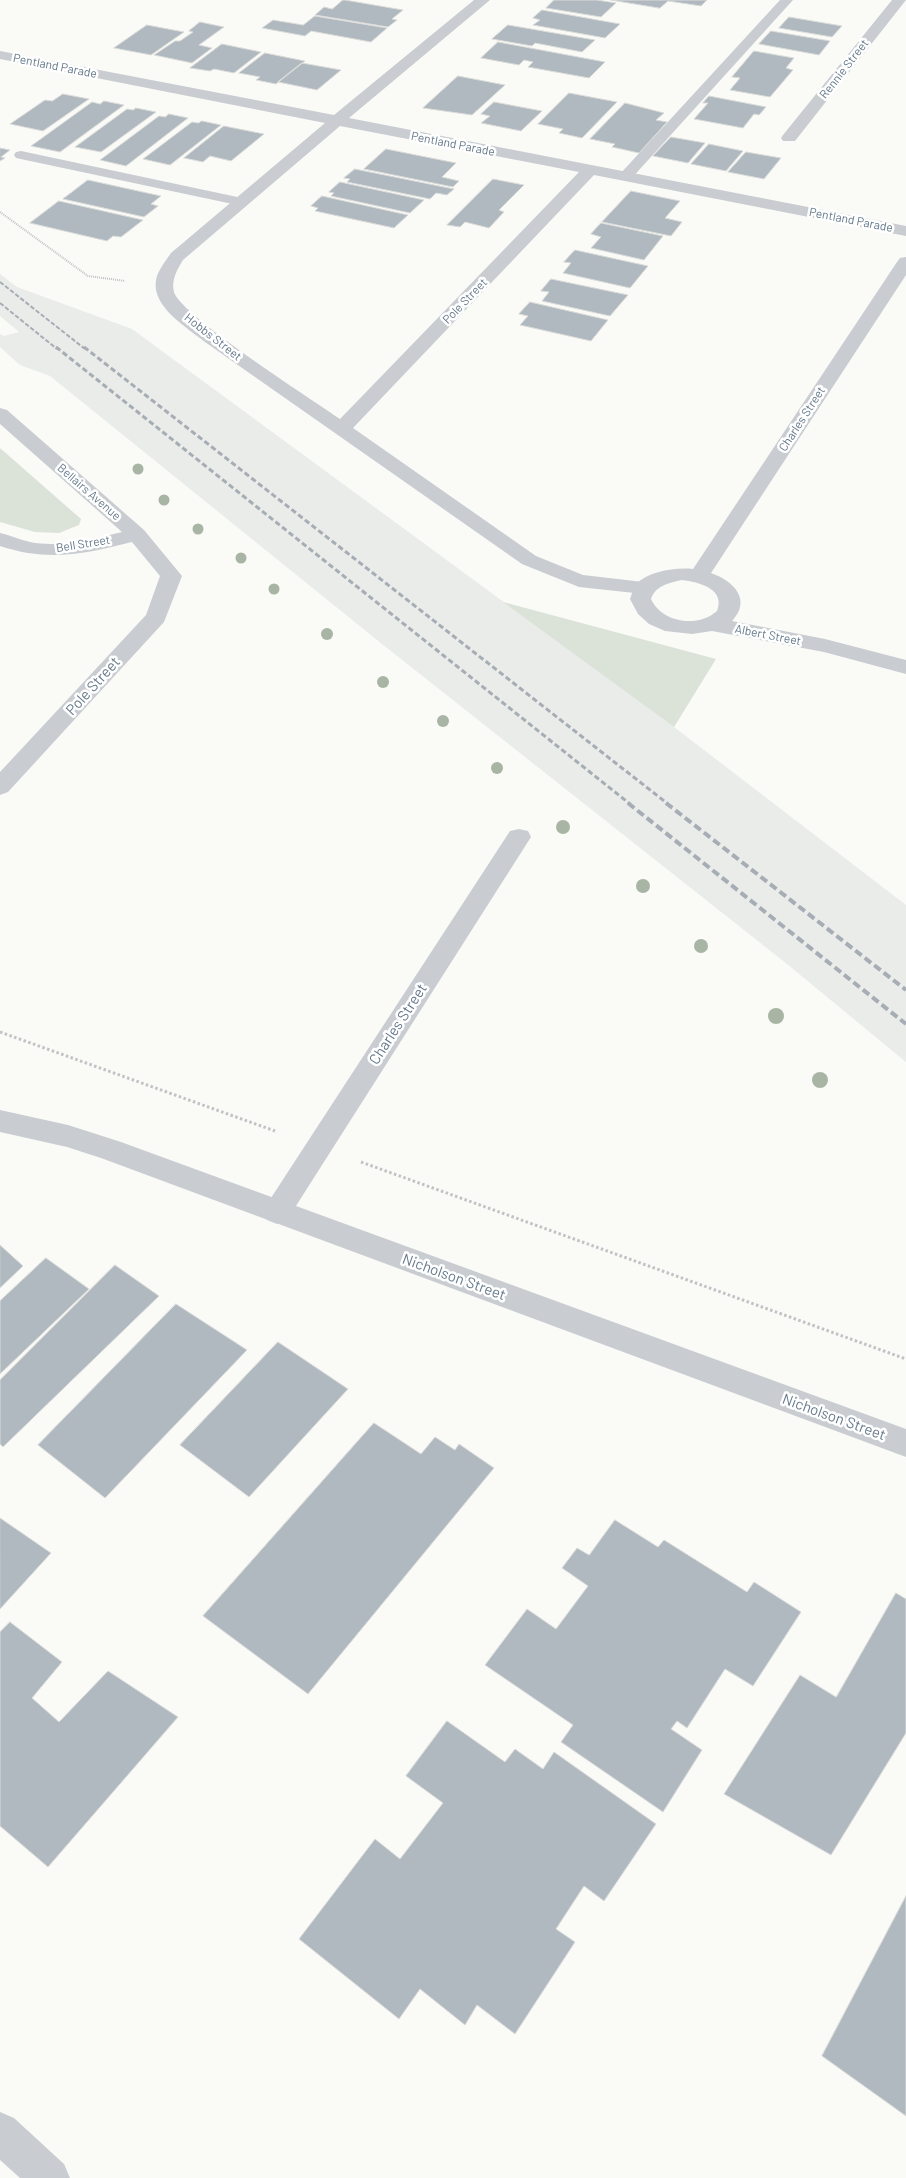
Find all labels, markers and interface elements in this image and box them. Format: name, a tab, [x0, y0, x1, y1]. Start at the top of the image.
street label: Rennie Street	[816, 36, 872, 102]
street label: Pentland Parade	[12, 51, 98, 81]
street label: Pentland Parade	[410, 129, 496, 159]
street label: Pentland Parade	[808, 205, 894, 235]
street label: Pole Street	[440, 275, 490, 327]
street label: Hobbs Street	[182, 310, 244, 364]
street label: Charles Street	[776, 384, 828, 454]
street label: Bellairs Avenue	[54, 461, 124, 523]
street label: Bell Street	[55, 533, 111, 555]
street label: Albert Street	[734, 622, 802, 648]
street label: Pole Street	[62, 653, 124, 719]
street label: Charles Street	[365, 980, 431, 1068]
street label: Nicholson Street	[400, 1250, 508, 1304]
street label: Nicholson Street	[780, 1390, 888, 1444]

